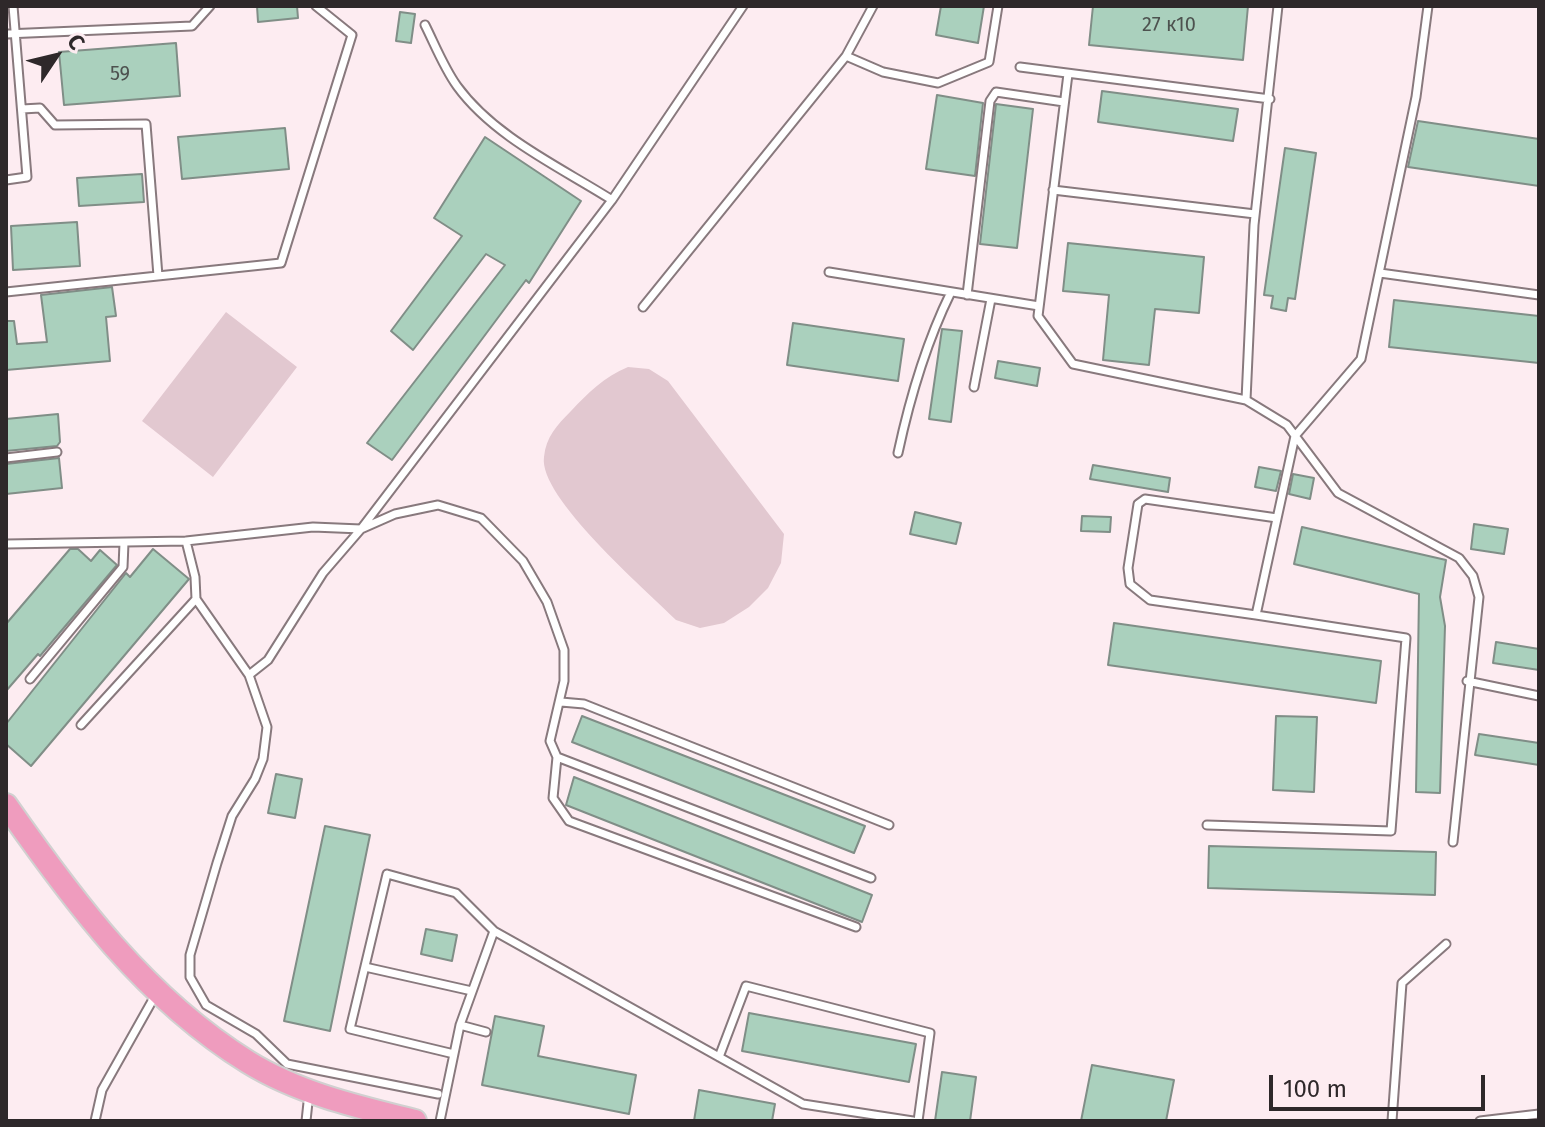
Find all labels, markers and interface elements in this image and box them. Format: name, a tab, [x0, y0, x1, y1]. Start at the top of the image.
house number: 27 к10	[1142, 13, 1196, 37]
north arrow	[16, 16, 96, 96]
text: С	[61, 29, 91, 55]
house number: 59	[110, 62, 130, 86]
scale bar	[1273, 1059, 1489, 1109]
text: 100 m	[1283, 1075, 1347, 1103]

